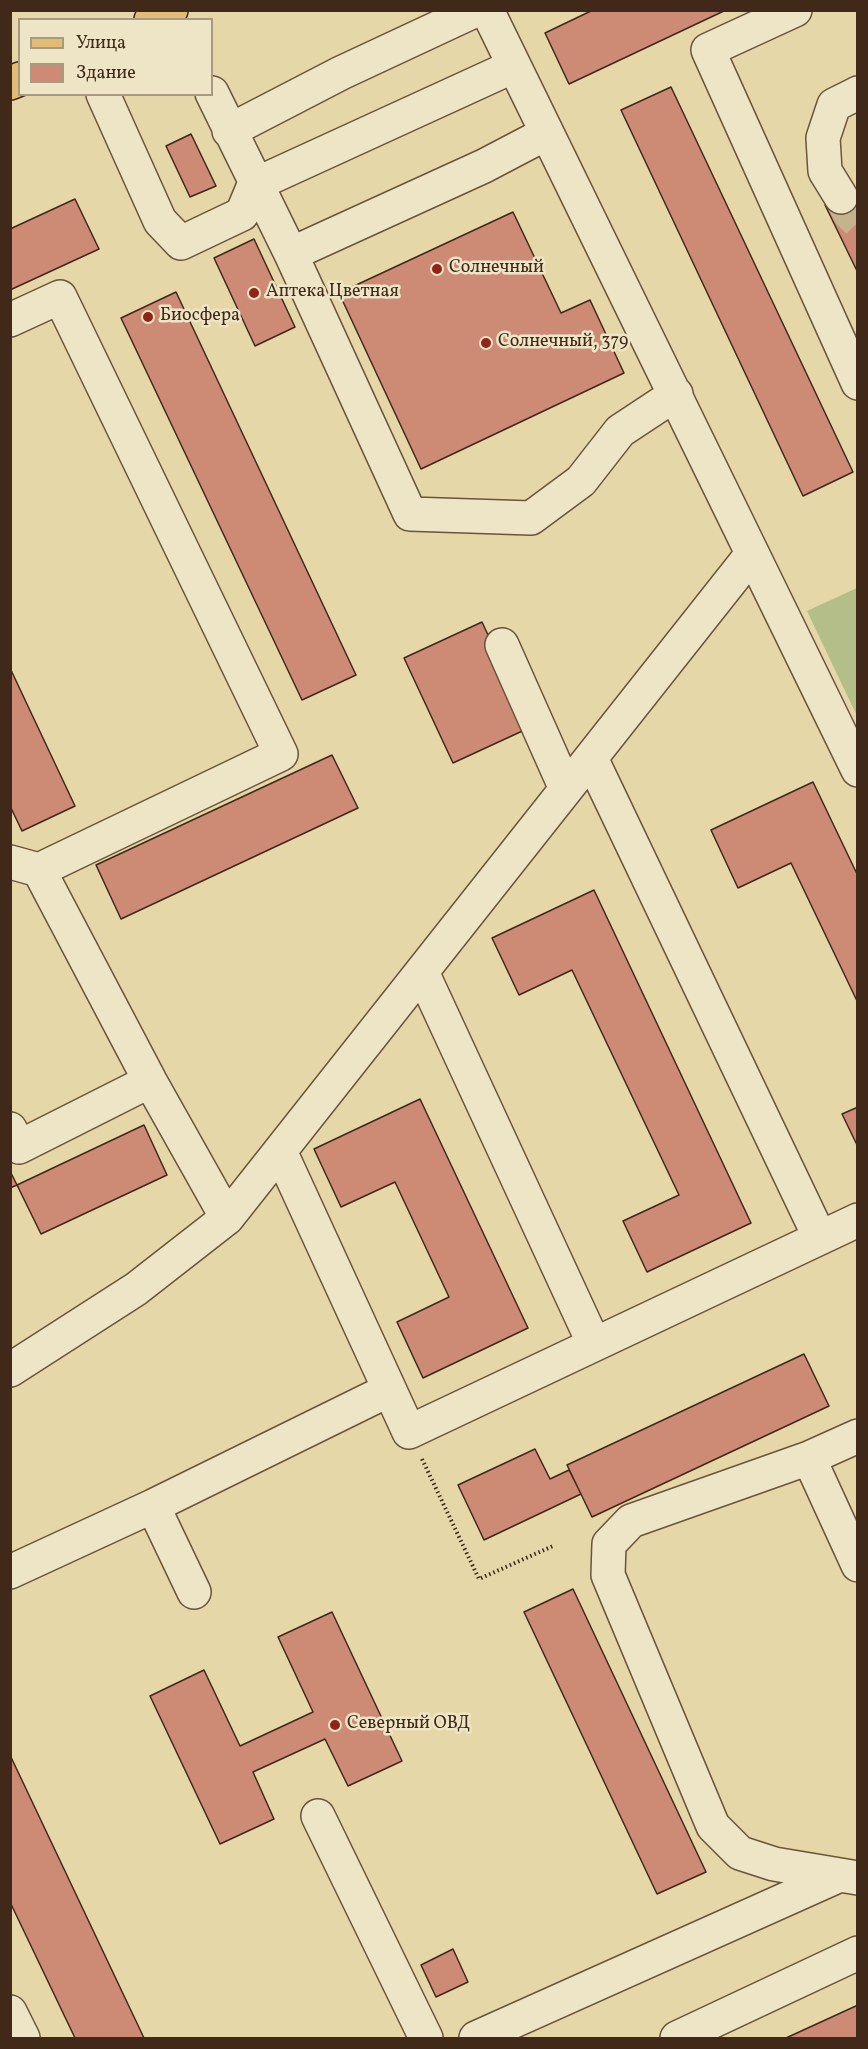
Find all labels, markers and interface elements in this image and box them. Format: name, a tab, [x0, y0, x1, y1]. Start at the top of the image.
legend	[18, 18, 213, 96]
text: Улица	[76, 31, 126, 56]
text: Здание	[76, 61, 136, 86]
place label: Солнечный	[449, 258, 544, 280]
marker: Солнечный	[430, 262, 444, 276]
place label: Аптека Цветная	[266, 282, 399, 304]
marker: Аптека Цветная	[247, 286, 261, 300]
place label: Биосфера	[160, 306, 240, 328]
marker: Биосфера	[141, 310, 155, 324]
place label: Солнечный, 379	[498, 332, 628, 354]
marker: Солнечный, 379	[479, 336, 493, 350]
place label: Северный ОВД	[347, 1714, 470, 1736]
marker: Северный ОВД	[328, 1718, 342, 1732]

